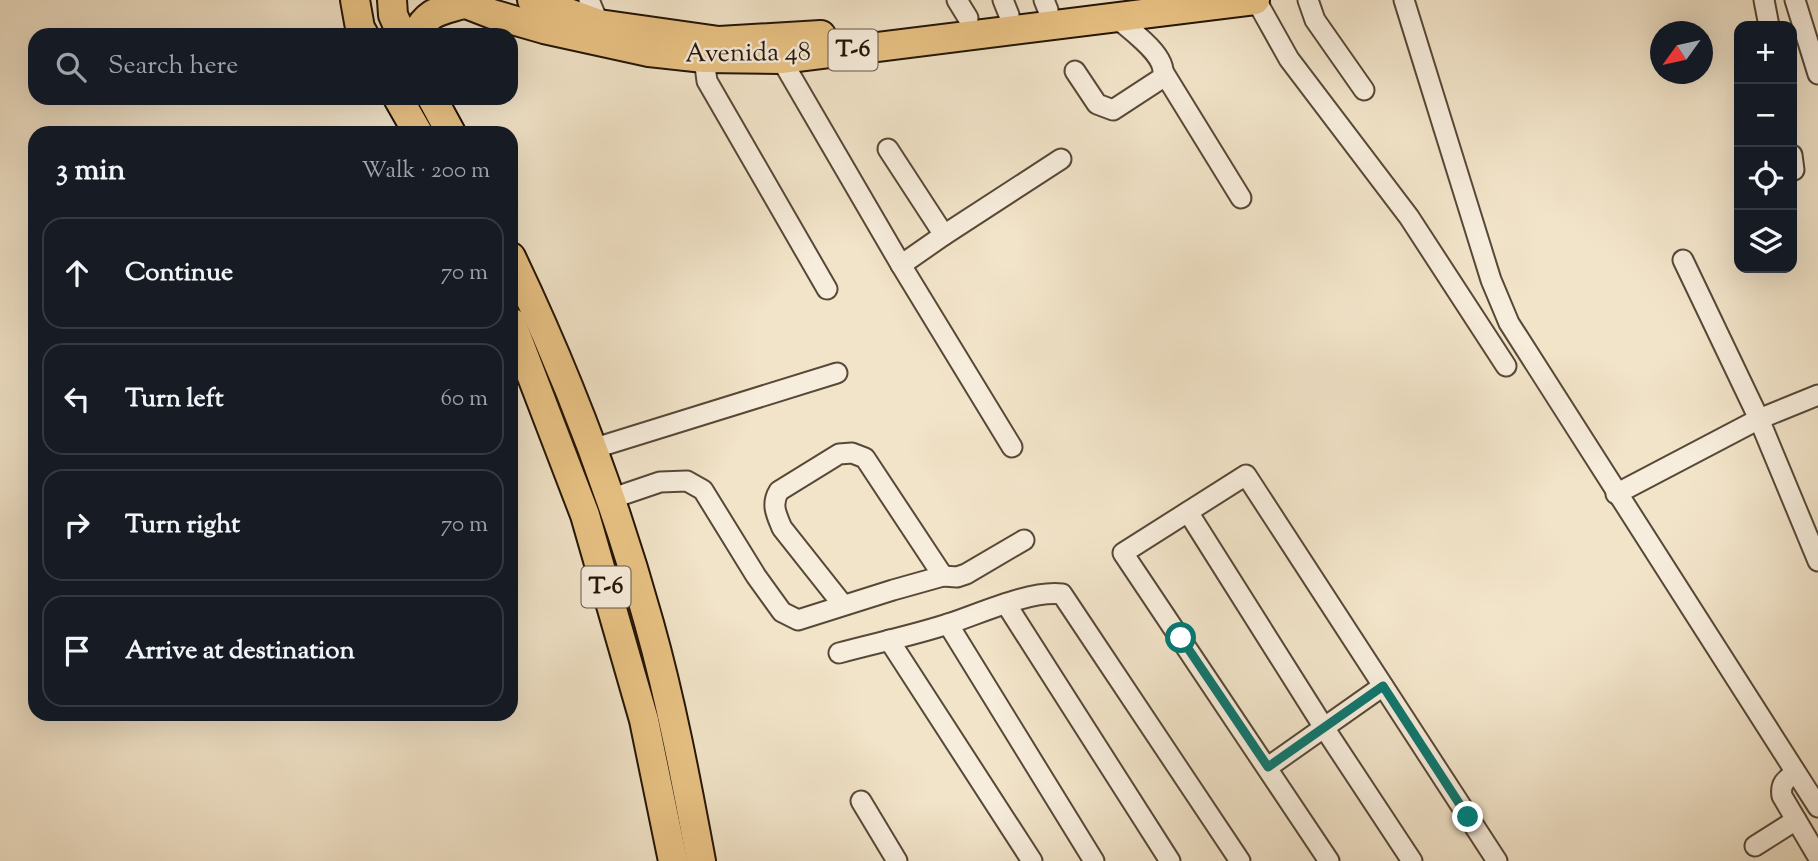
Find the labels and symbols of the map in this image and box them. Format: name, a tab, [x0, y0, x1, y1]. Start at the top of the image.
north arrow	[1650, 21, 1713, 84]
road number: T-6	[828, 30, 878, 70]
street label: Avenida 48	[685, 34, 811, 74]
road number: T-6	[582, 566, 630, 608]
route start	[1165, 622, 1196, 653]
route end	[1452, 801, 1483, 832]

